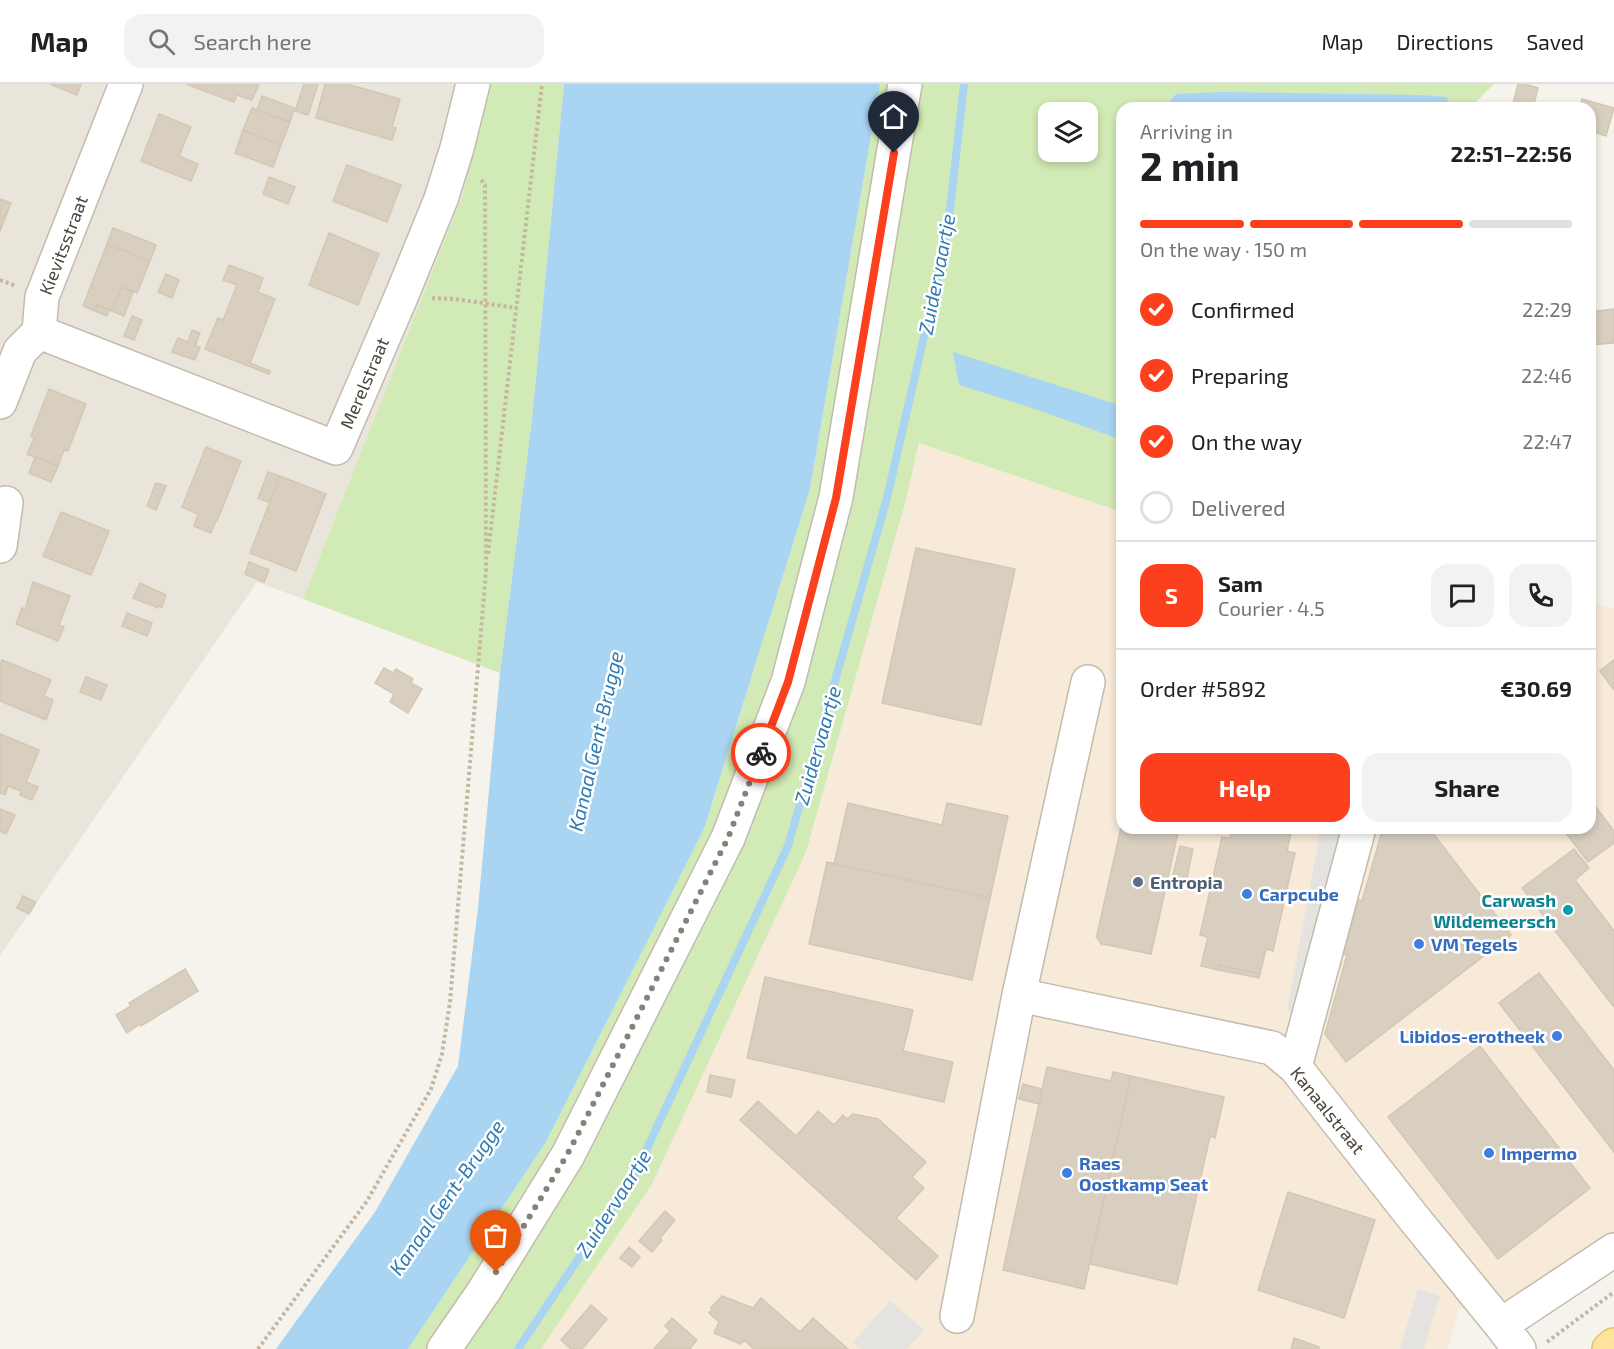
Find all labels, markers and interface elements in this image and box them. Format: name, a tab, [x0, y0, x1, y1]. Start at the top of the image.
search box	[124, 14, 544, 68]
text: Map	[30, 24, 88, 58]
icon: search	[145, 25, 178, 58]
text: Search here	[193, 28, 312, 54]
text: Map	[1321, 29, 1364, 54]
text: Directions	[1397, 29, 1493, 54]
text: Saved	[1526, 29, 1584, 54]
pin	[868, 91, 919, 153]
icon: home	[877, 100, 910, 133]
map controls	[1038, 102, 1098, 162]
button: layers	[1038, 102, 1098, 162]
text: Arriving in	[1140, 119, 1233, 143]
text: 22:51–22:56	[1450, 140, 1572, 166]
text: 2 min	[1140, 142, 1240, 189]
street label: Kievitsstraat	[34, 192, 92, 298]
water label: Zuidervaartje	[913, 211, 960, 336]
text: On the way · 150 m	[1140, 237, 1307, 261]
icon: check	[1140, 293, 1173, 326]
text: Confirmed	[1191, 296, 1295, 322]
text: 22:29	[1522, 297, 1572, 321]
street label: Merelstraat	[335, 334, 393, 432]
icon: check	[1140, 359, 1173, 392]
text: Preparing	[1191, 362, 1289, 388]
text: 22:46	[1521, 363, 1572, 387]
icon: check	[1140, 425, 1173, 458]
text: On the way	[1191, 428, 1302, 454]
text: 22:47	[1522, 429, 1572, 453]
text: Delivered	[1191, 494, 1286, 520]
button: chat	[1431, 564, 1494, 627]
button: phone	[1509, 564, 1572, 627]
text: Sam	[1218, 570, 1263, 596]
text: S	[1165, 582, 1178, 608]
text: Courier · 4.5	[1218, 596, 1325, 620]
water label: Kanaal Gent-Brugge	[563, 648, 627, 833]
text: Order #5892	[1140, 675, 1266, 701]
text: €30.69	[1500, 675, 1572, 701]
water label: Zuidervaartje	[789, 683, 845, 807]
courier	[731, 723, 791, 783]
icon: bike	[745, 737, 778, 770]
button: Help	[1140, 753, 1350, 822]
button: Share	[1362, 753, 1572, 822]
place label: Entropia	[1150, 871, 1223, 893]
marker: Entropia	[1131, 875, 1145, 889]
place label: Carpcube	[1259, 883, 1339, 905]
marker: Carpcube	[1240, 887, 1254, 901]
place label: Carwash Wildemeersch	[1433, 889, 1556, 932]
marker: Carwash Wildemeersch	[1561, 903, 1575, 917]
place label: VM Tegels	[1431, 933, 1518, 955]
marker: VM Tegels	[1412, 937, 1426, 951]
place label: Libidos-erotheek	[1400, 1025, 1545, 1047]
marker: Libidos-erotheek	[1550, 1029, 1564, 1043]
street label: Kanaalstraat	[1286, 1062, 1370, 1158]
water label: Kanaal Gent-Brugge	[383, 1115, 509, 1279]
place label: Impermo	[1501, 1142, 1577, 1164]
water label: Zuidervaartje	[570, 1145, 656, 1261]
marker: Impermo	[1482, 1146, 1496, 1160]
place label: Raes Oostkamp Seat	[1079, 1152, 1209, 1195]
marker: Raes Oostkamp Seat	[1060, 1166, 1074, 1180]
pin	[470, 1210, 521, 1272]
icon: bag	[479, 1219, 512, 1252]

